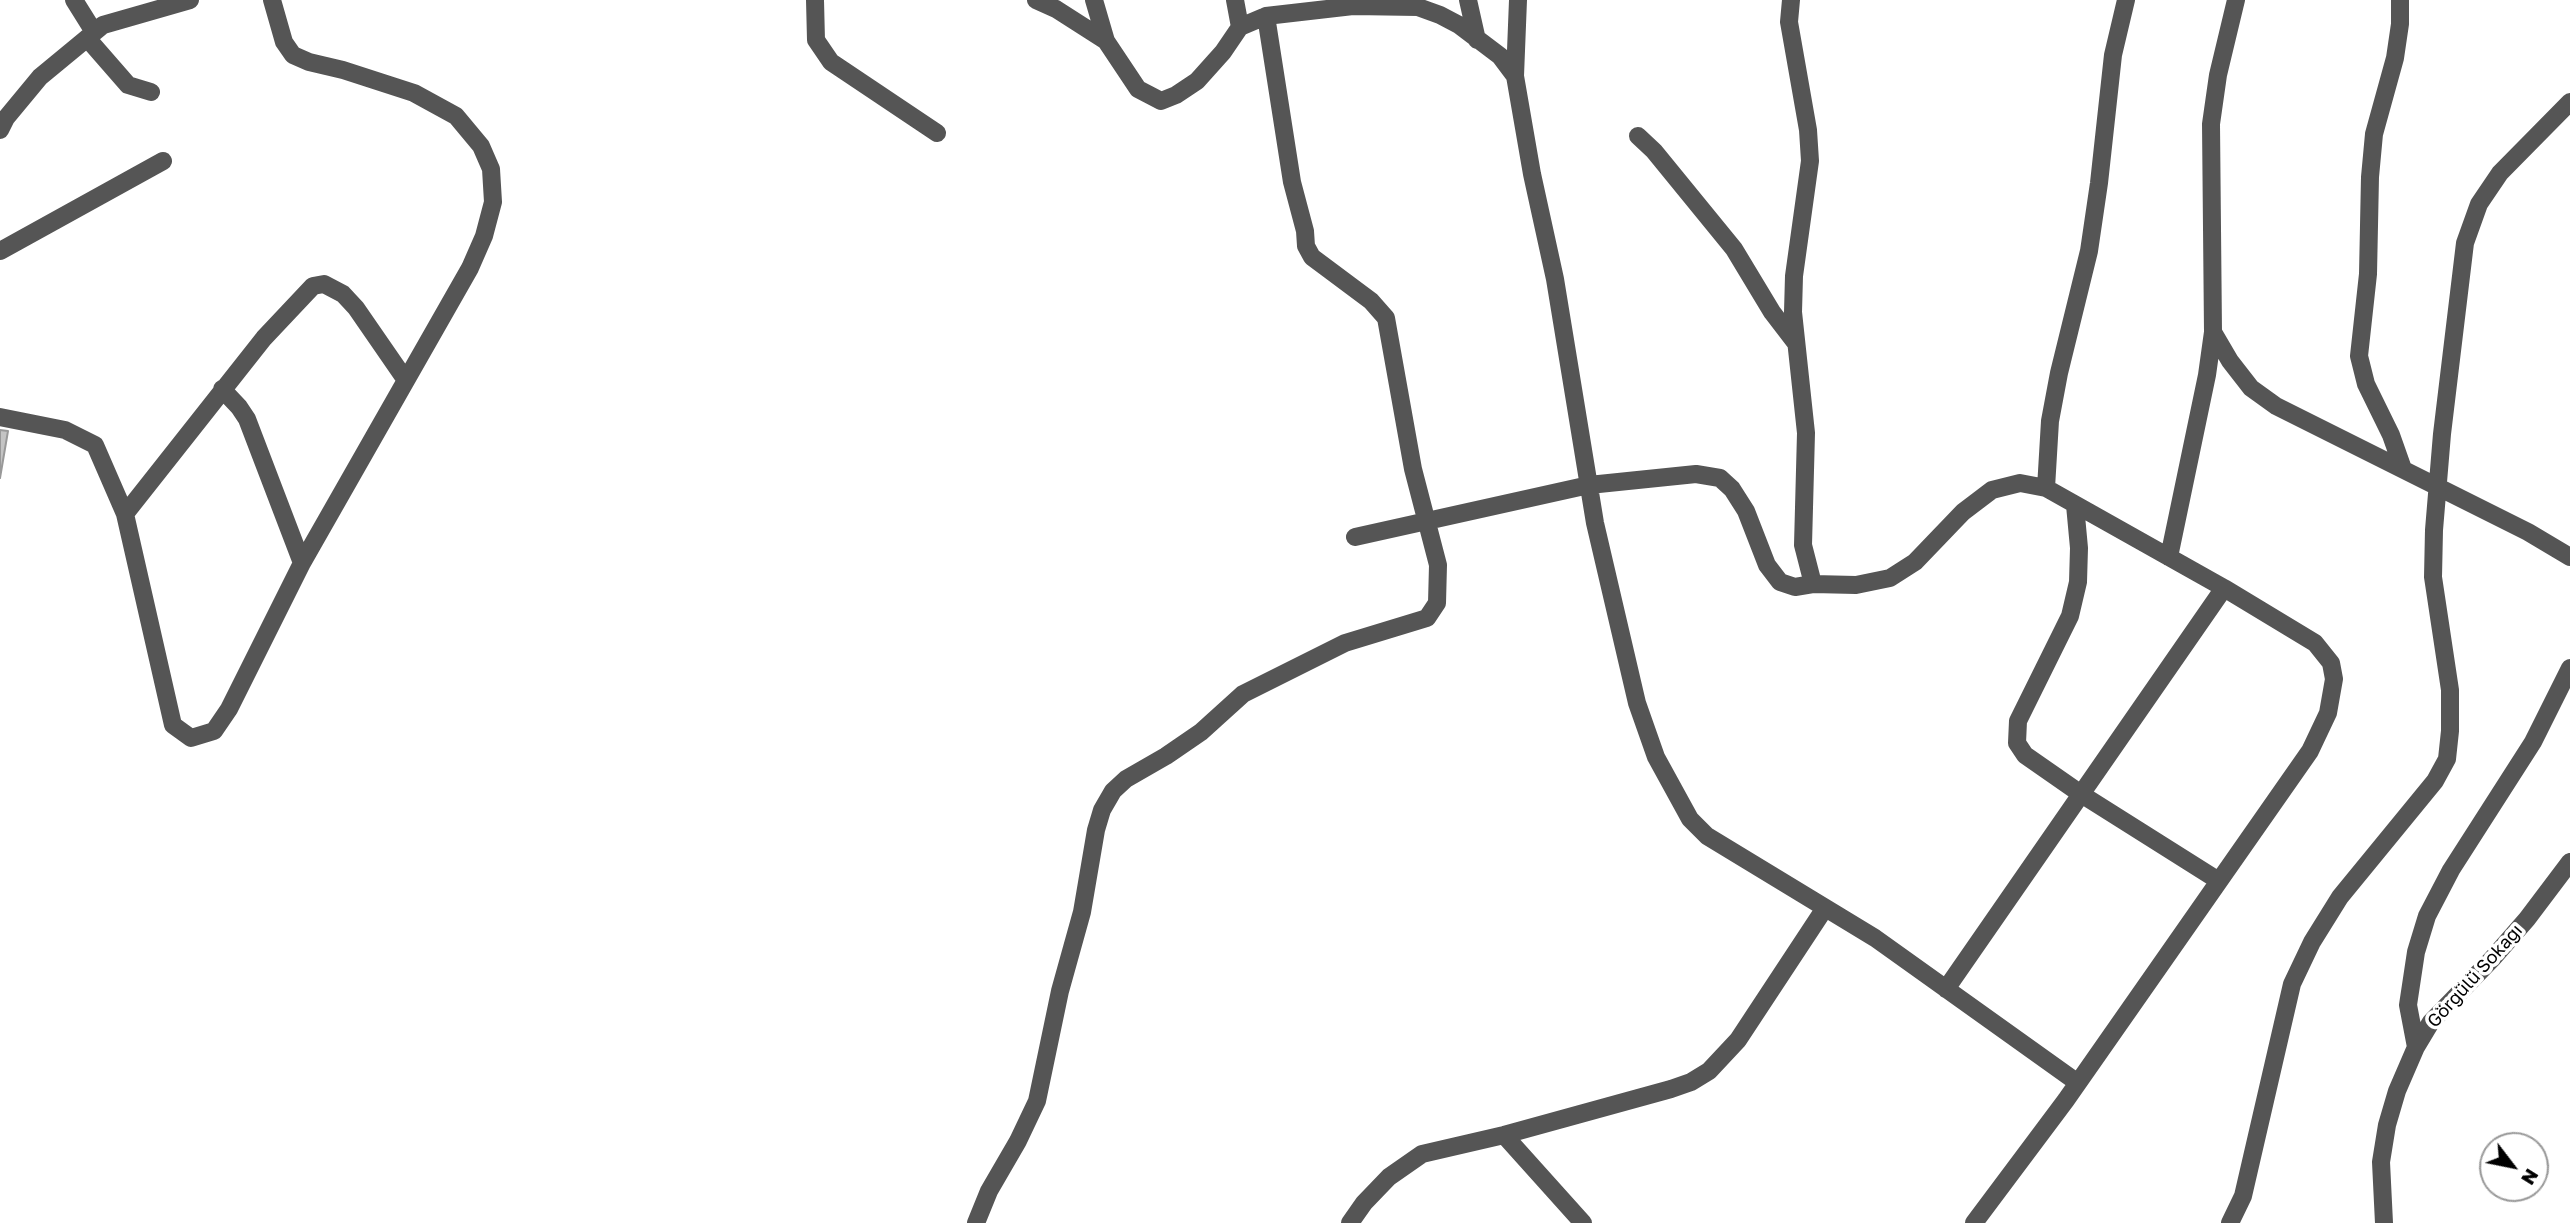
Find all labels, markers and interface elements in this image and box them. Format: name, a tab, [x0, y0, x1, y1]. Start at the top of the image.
street label: Görgülü Sokağı	[2423, 920, 2527, 1032]
north arrow	[2479, 1132, 2549, 1202]
text: N	[2517, 1165, 2544, 1190]

